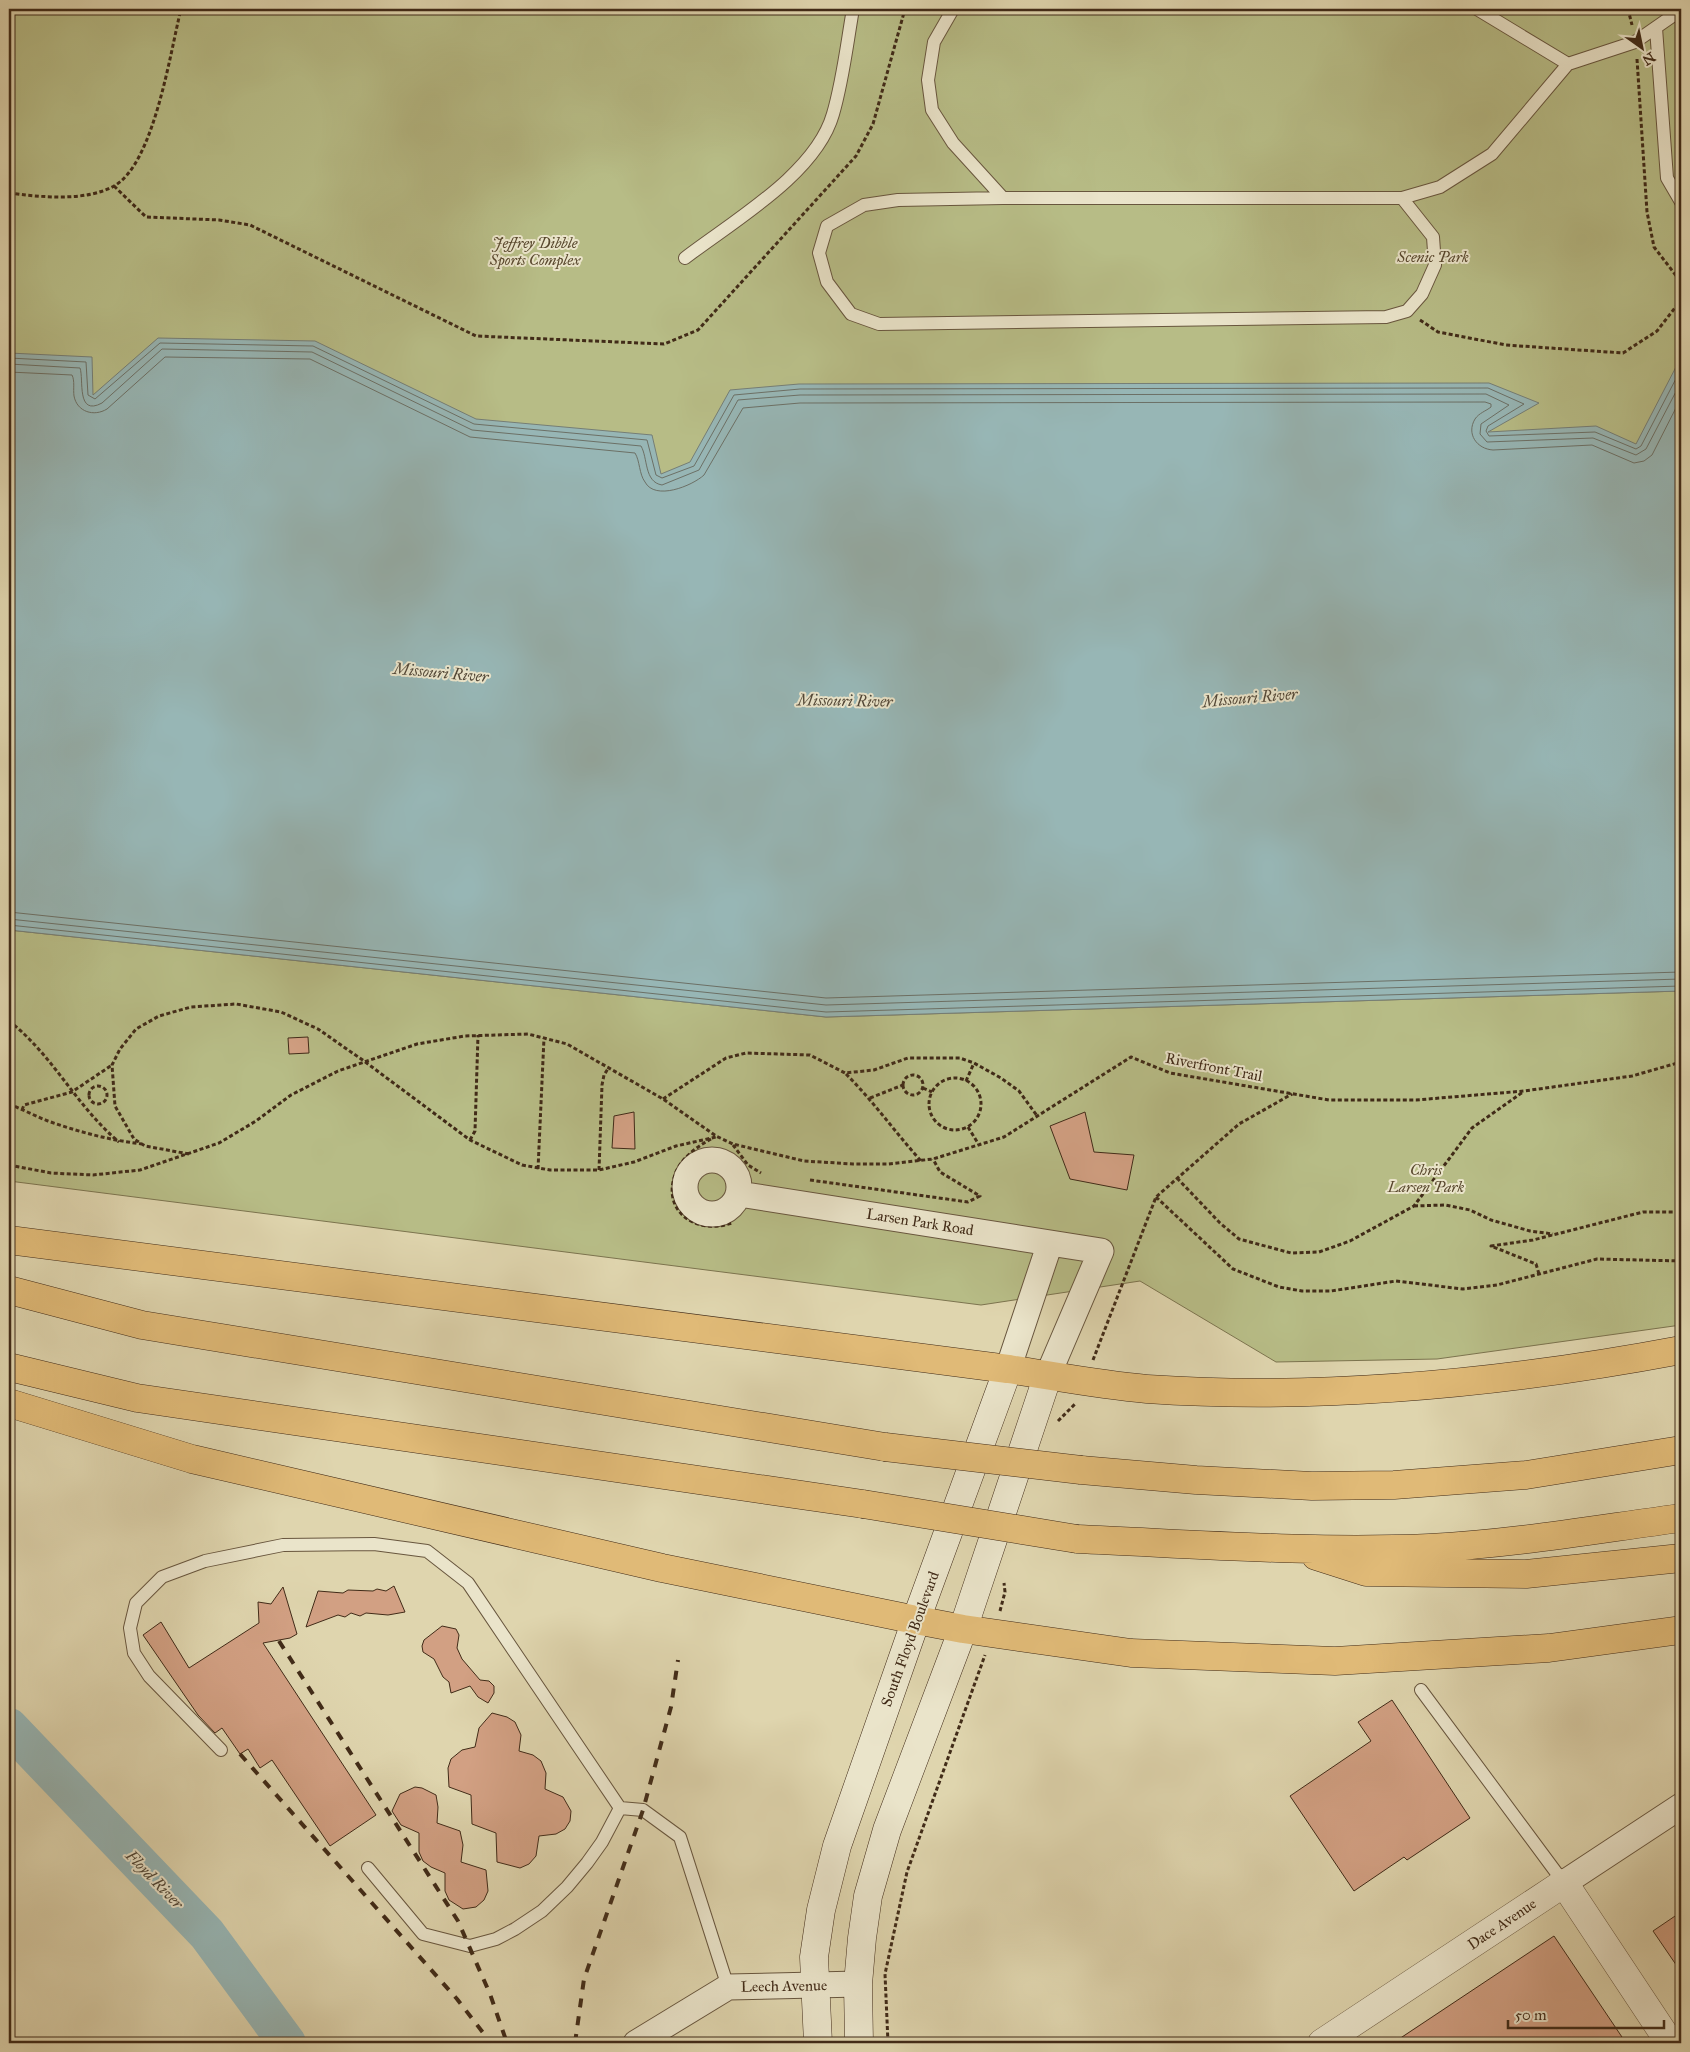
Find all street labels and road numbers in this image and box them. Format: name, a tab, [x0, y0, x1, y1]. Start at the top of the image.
street label: Riverfront Trail	[1164, 1049, 1265, 1085]
street label: Larsen Park Road	[865, 1205, 975, 1239]
street label: South Floyd Boulevard	[877, 1569, 943, 1709]
street label: Dace Avenue	[1464, 1894, 1540, 1954]
street label: Leech Avenue	[741, 1976, 827, 1996]

